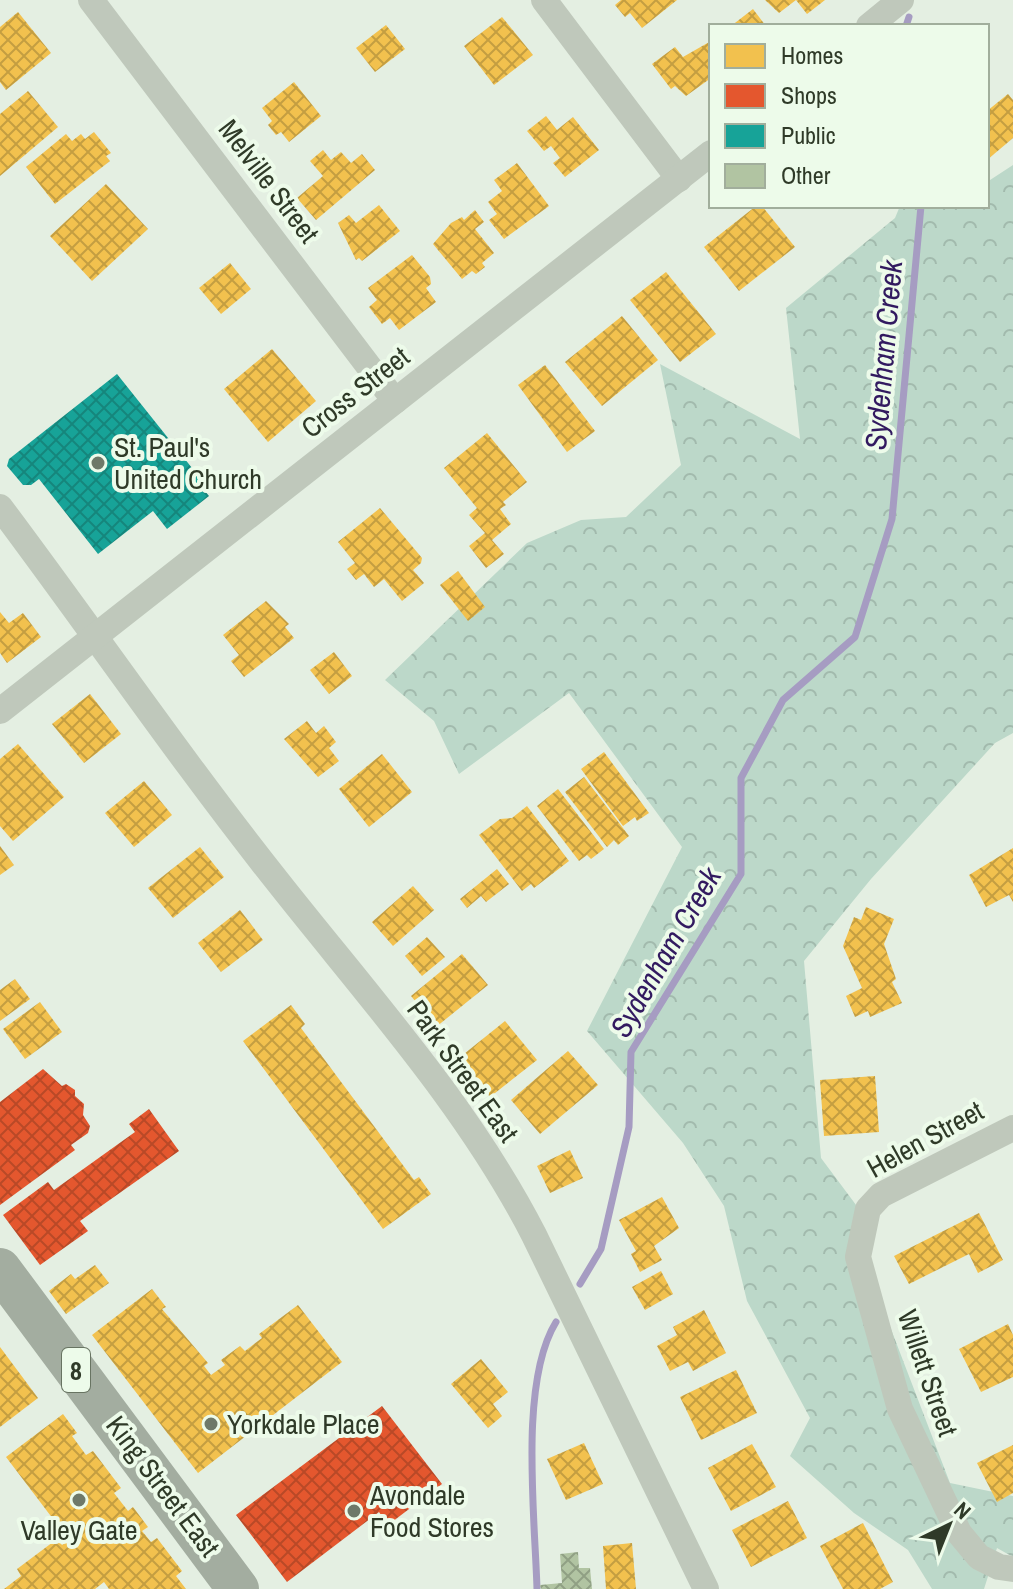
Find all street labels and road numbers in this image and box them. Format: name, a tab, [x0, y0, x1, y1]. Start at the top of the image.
street label: Melville Street	[210, 111, 328, 251]
street label: Cross Street	[293, 338, 417, 446]
street label: Park Street East	[398, 992, 528, 1150]
street label: Helen Street	[860, 1091, 990, 1187]
street label: Willett Street	[889, 1305, 967, 1441]
road number: 8	[62, 1348, 90, 1392]
street label: King Street East	[98, 1408, 228, 1564]

